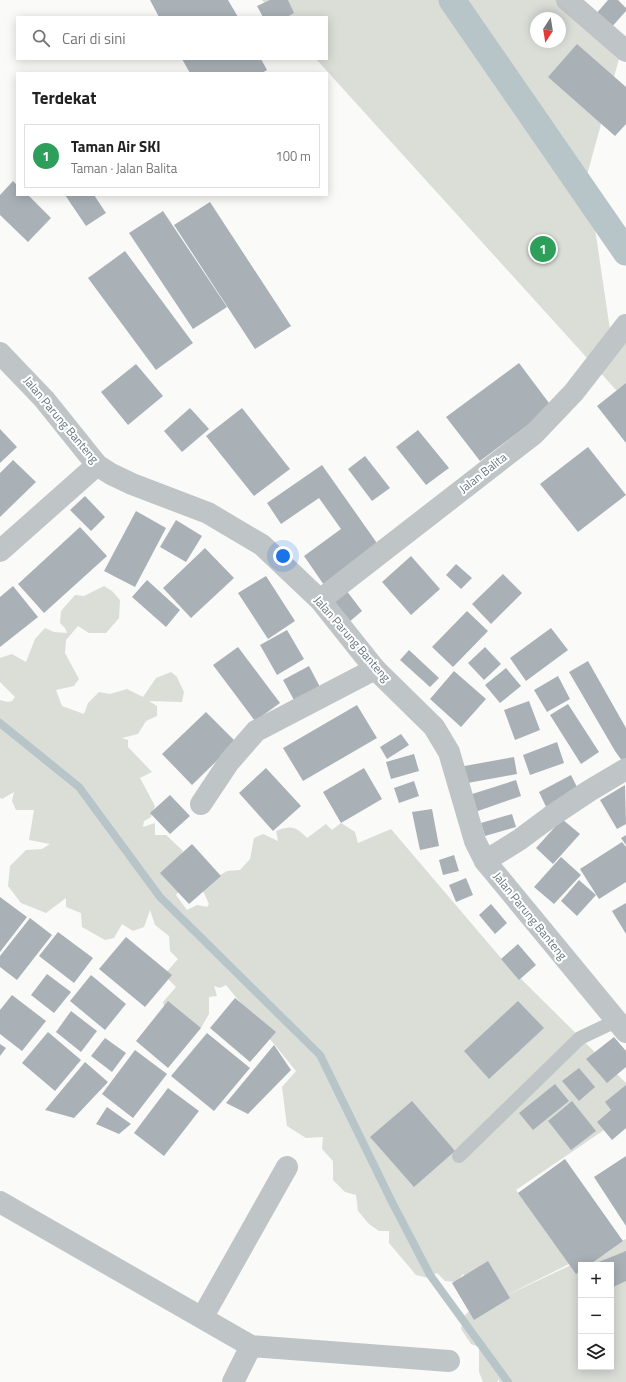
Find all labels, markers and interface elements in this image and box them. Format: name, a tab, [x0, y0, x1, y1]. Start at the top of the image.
north arrow	[530, 12, 566, 48]
search box	[16, 16, 328, 60]
icon: search	[30, 27, 52, 49]
text: Cari di sini	[62, 27, 126, 50]
text: Terdekat	[32, 85, 96, 111]
text: Taman Air SKI	[71, 135, 160, 158]
text: 1	[42, 146, 50, 166]
text: 100 m	[275, 146, 311, 166]
text: Taman · Jalan Balita	[71, 158, 177, 178]
pin: 1	[530, 234, 556, 264]
street label: Jalan Parung Banteng	[19, 372, 104, 467]
street label: Jalan Balita	[455, 448, 511, 497]
your location	[273, 546, 293, 566]
street label: Jalan Parung Banteng	[309, 591, 395, 686]
street label: Jalan Parung Banteng	[489, 867, 572, 964]
map controls	[578, 1262, 614, 1370]
button: +	[578, 1262, 614, 1298]
button: −	[578, 1298, 614, 1334]
button: layers	[578, 1334, 614, 1370]

